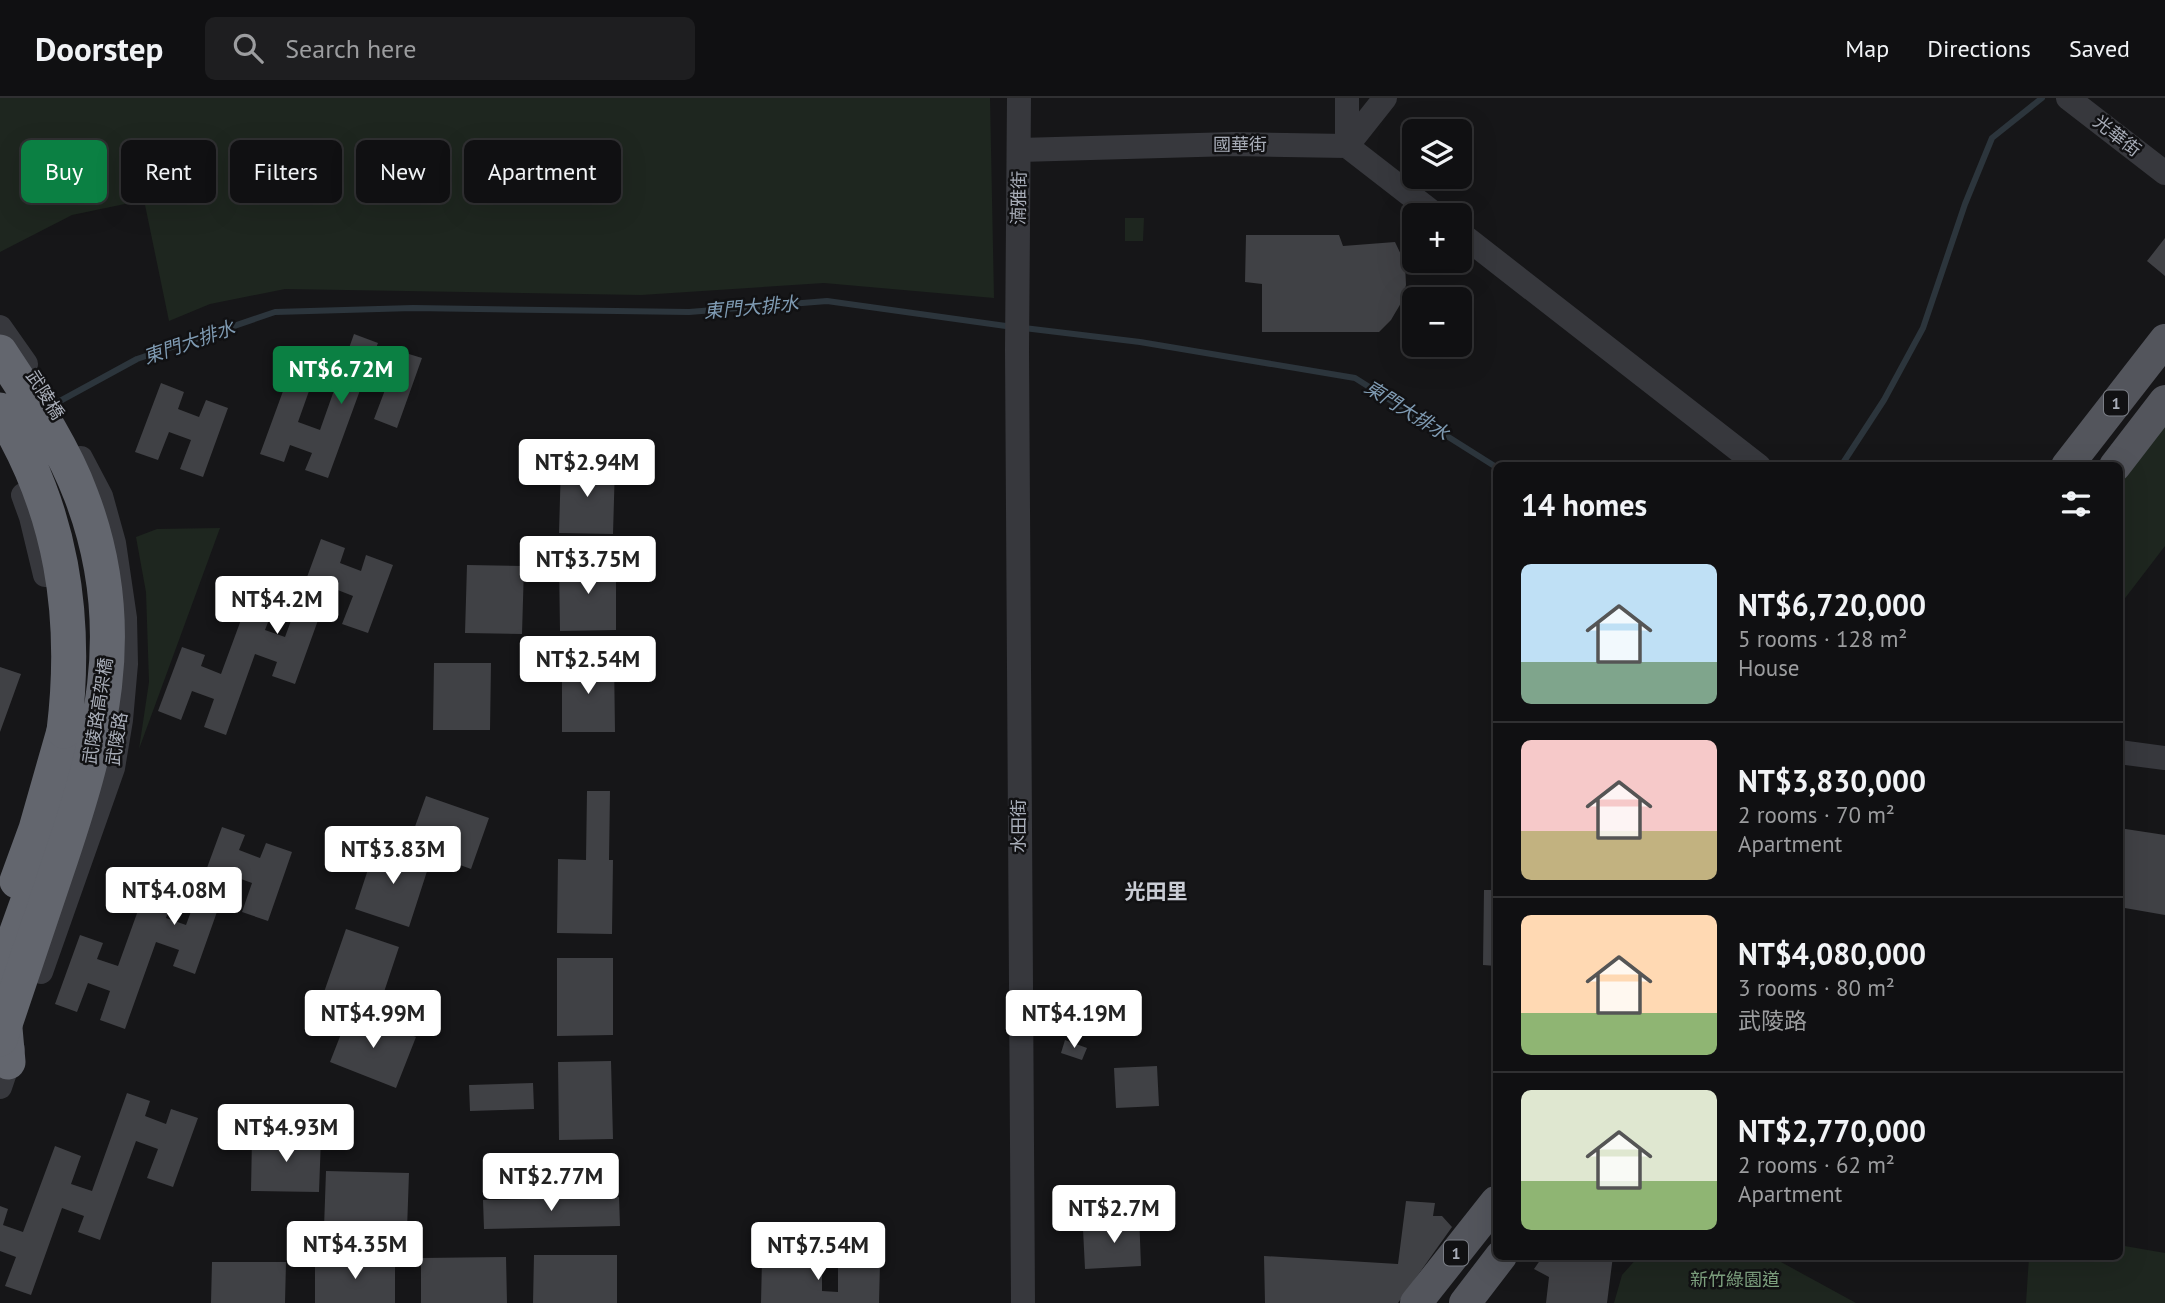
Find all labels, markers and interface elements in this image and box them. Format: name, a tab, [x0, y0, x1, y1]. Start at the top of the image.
search box	[205, 17, 695, 80]
text: Doorstep	[35, 27, 163, 70]
icon: search	[229, 29, 267, 67]
text: Search here	[285, 32, 416, 65]
text: Map	[1845, 33, 1889, 64]
text: Directions	[1927, 33, 2031, 64]
text: Saved	[2069, 33, 2130, 64]
street label: 光華街	[2089, 110, 2146, 161]
map controls	[1402, 119, 1472, 357]
button: layers	[1402, 119, 1472, 189]
street label: 國華街	[1213, 133, 1267, 156]
chip: Buy	[21, 140, 107, 203]
chip: Rent	[121, 140, 216, 203]
chip: Filters	[230, 140, 342, 203]
chip: New	[356, 140, 450, 203]
chip: Apartment	[464, 140, 621, 203]
street label: 湳雅街	[1007, 171, 1030, 225]
button: +	[1402, 203, 1472, 273]
button: −	[1402, 287, 1472, 357]
water label: 東門大排水	[703, 291, 800, 323]
water label: 東門大排水	[140, 315, 239, 369]
pin: NT$6.72M	[269, 346, 413, 406]
text: NT$6.72M	[289, 354, 393, 383]
street label: 武陵橋	[21, 366, 69, 424]
water label: 東門大排水	[1360, 375, 1454, 446]
road number: 1	[2104, 390, 2128, 416]
pin: NT$2.94M	[515, 440, 659, 499]
text: NT$2.94M	[535, 447, 639, 476]
text: 14 homes	[1521, 485, 1647, 524]
icon: filters	[2057, 485, 2095, 523]
pin: NT$3.75M	[516, 536, 660, 596]
text: NT$3.75M	[536, 544, 640, 573]
pin: NT$4.2M	[212, 576, 342, 636]
text: NT$4.2M	[231, 584, 323, 613]
text: NT$6,720,000	[1738, 585, 1926, 624]
icon: home	[1577, 592, 1661, 676]
text: 5 rooms · 128 m²	[1738, 624, 1907, 653]
pin: NT$2.54M	[516, 636, 660, 696]
text: NT$2.54M	[536, 644, 640, 673]
text: House	[1738, 653, 1800, 682]
street label: 武陵路高架橋	[79, 656, 117, 766]
street label: 武陵路	[102, 711, 132, 767]
text: NT$3,830,000	[1738, 761, 1926, 800]
icon: home	[1577, 768, 1661, 852]
street label: 水田街	[1007, 799, 1030, 853]
text: 2 rooms · 70 m²	[1738, 800, 1895, 829]
pin: NT$3.83M	[321, 826, 465, 886]
text: Apartment	[1738, 829, 1842, 858]
text: NT$3.83M	[341, 834, 445, 863]
pin: NT$4.08M	[102, 868, 246, 927]
text: NT$4.08M	[122, 875, 226, 904]
district label: 光田里	[1125, 878, 1188, 905]
text: NT$4,080,000	[1738, 934, 1926, 973]
icon: home	[1577, 943, 1661, 1027]
text: 3 rooms · 80 m²	[1738, 973, 1895, 1002]
pin: NT$4.99M	[301, 990, 445, 1050]
pin: NT$4.19M	[1002, 990, 1146, 1050]
text: NT$4.99M	[321, 998, 425, 1027]
text: NT$4.19M	[1022, 998, 1126, 1027]
text: 武陵路	[1738, 1006, 1807, 1035]
pin: NT$4.93M	[214, 1104, 358, 1164]
text: NT$2,770,000	[1738, 1111, 1926, 1150]
text: NT$4.93M	[234, 1112, 338, 1141]
icon: home	[1577, 1118, 1661, 1202]
text: 2 rooms · 62 m²	[1738, 1150, 1895, 1179]
pin: NT$2.77M	[479, 1154, 623, 1213]
text: NT$2.77M	[499, 1161, 603, 1190]
text: Apartment	[1738, 1179, 1842, 1208]
pin: NT$2.7M	[1049, 1186, 1179, 1245]
text: NT$2.7M	[1068, 1193, 1160, 1222]
pin: NT$4.35M	[283, 1222, 427, 1281]
pin: NT$7.54M	[746, 1222, 890, 1282]
text: NT$4.35M	[303, 1229, 407, 1258]
text: NT$7.54M	[767, 1230, 869, 1259]
road number: 1	[1444, 1240, 1468, 1266]
park label: 新竹綠園道	[1690, 1268, 1780, 1291]

